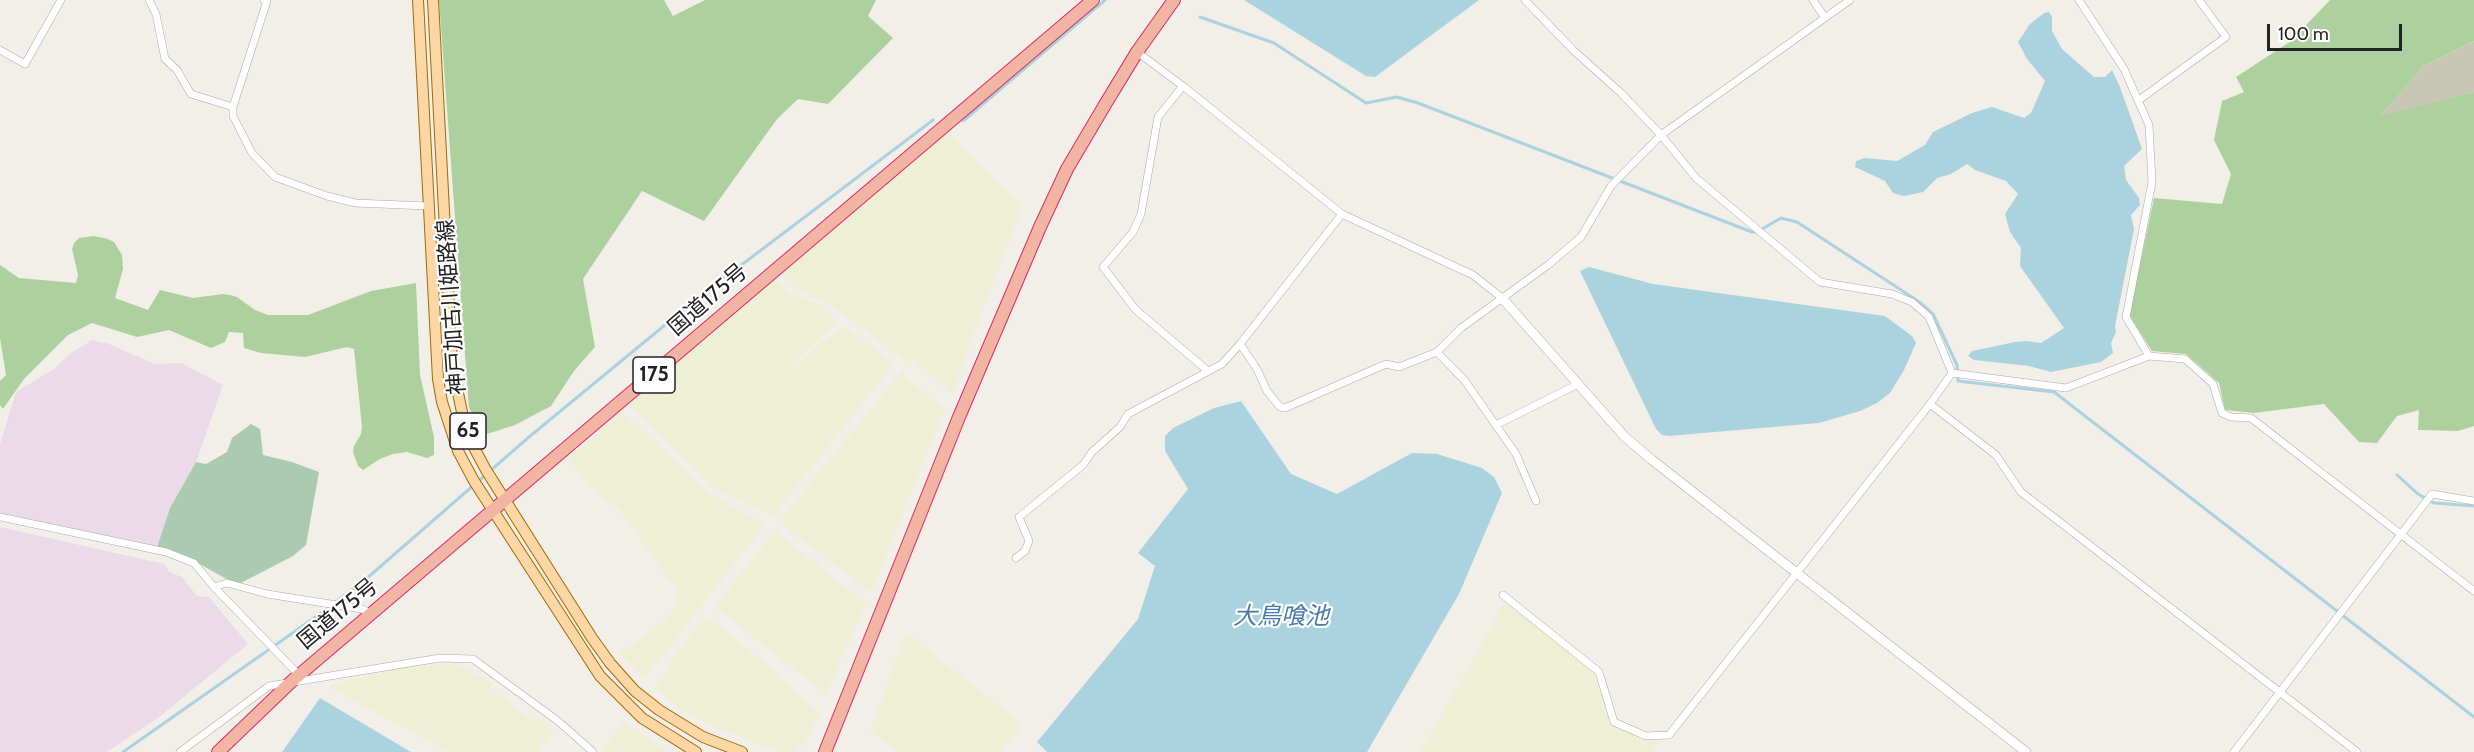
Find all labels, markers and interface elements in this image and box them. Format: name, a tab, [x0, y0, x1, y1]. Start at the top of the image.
scale bar	[2270, 12, 2405, 50]
text: 100 m	[2278, 23, 2329, 45]
street label: 神戸加古川姫路線	[433, 218, 471, 396]
street label: 国道175号	[663, 259, 753, 341]
road number: 175	[633, 357, 675, 393]
road number: 65	[450, 413, 486, 449]
street label: 国道175号	[293, 573, 383, 655]
water label: 大鳥喰池	[1233, 603, 1329, 631]

